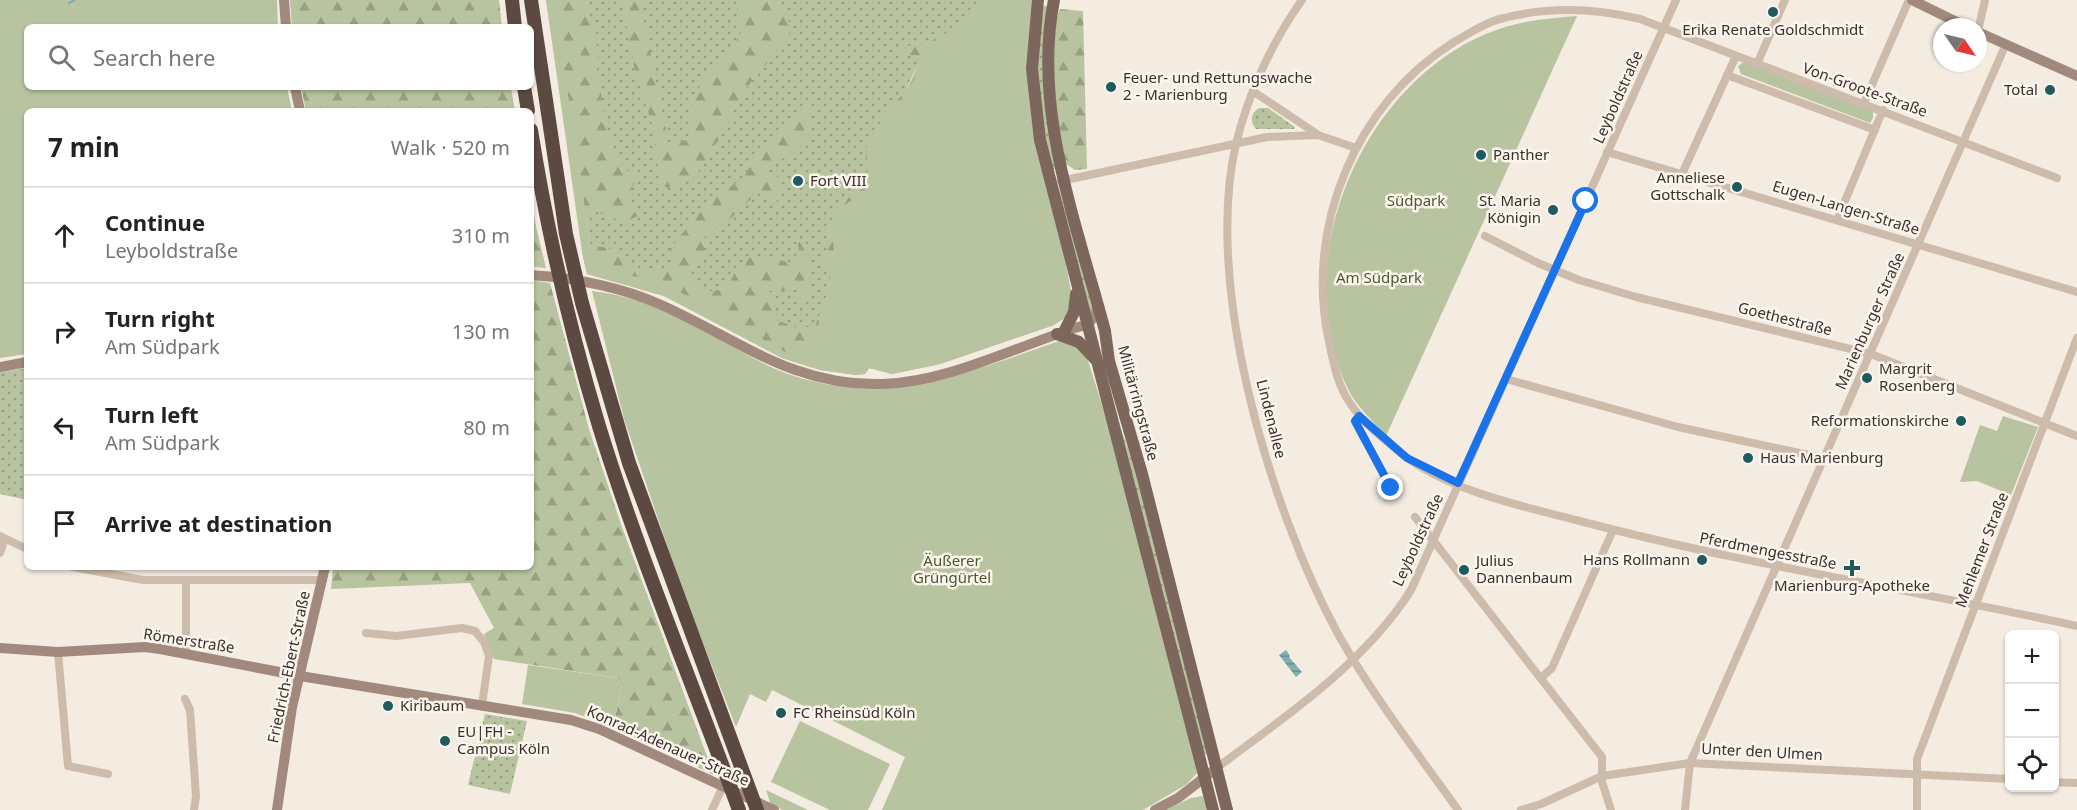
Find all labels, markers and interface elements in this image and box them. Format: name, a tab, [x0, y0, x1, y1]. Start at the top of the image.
marker: Erika Renate Goldschmidt	[1766, 5, 1780, 19]
north arrow	[1933, 18, 1987, 72]
place label: Erika Renate Goldschmidt	[1682, 19, 1864, 39]
search box	[24, 24, 534, 90]
icon: search	[45, 41, 78, 74]
text: Search here	[93, 42, 215, 72]
street label: Leyboldstraße	[1588, 47, 1647, 146]
street label: Von-Groote-Straße	[1800, 57, 1931, 121]
place label: Feuer- und Rettungswache 2 - Marienburg	[1123, 67, 1312, 104]
place label: Total	[2004, 79, 2038, 99]
marker: Feuer- und Rettungswache 2 - Marienburg	[1104, 80, 1118, 94]
marker: Total	[2043, 83, 2057, 97]
text: 7 min	[48, 129, 120, 165]
text: Walk · 520 m	[391, 134, 510, 161]
place label: Panther	[1493, 144, 1549, 164]
marker: Panther	[1474, 148, 1488, 162]
place label: Anneliese Gottschalk	[1650, 167, 1725, 204]
place label: Fort VIII	[810, 170, 867, 190]
marker: Fort VIII	[791, 174, 805, 188]
street label: Eugen-Langen-Straße	[1770, 175, 1922, 239]
marker: Anneliese Gottschalk	[1730, 180, 1744, 194]
route start	[1572, 187, 1598, 213]
park label: Südpark	[1387, 190, 1445, 210]
place label: St. Maria Königin	[1479, 190, 1541, 227]
marker: St. Maria Königin	[1546, 203, 1560, 217]
text: Continue	[105, 207, 205, 237]
icon: ahead	[48, 219, 81, 252]
text: 310 m	[452, 222, 510, 249]
text: Leyboldstraße	[105, 237, 238, 264]
street label: Marienburger Straße	[1830, 249, 1908, 392]
park label: Am Südpark	[1336, 267, 1422, 287]
street label: Goethestraße	[1736, 297, 1834, 339]
text: Turn right	[105, 303, 215, 333]
icon: right	[48, 315, 81, 348]
text: 130 m	[452, 318, 510, 345]
text: Am Südpark	[105, 333, 220, 360]
street label: Militärringstraße	[1114, 343, 1164, 463]
place label: Margrit Rosenberg	[1879, 358, 1955, 395]
marker: Margrit Rosenberg	[1860, 371, 1874, 385]
street label: Lindenallee	[1252, 377, 1291, 460]
text: Turn left	[105, 399, 199, 429]
place label: Reformationskirche	[1811, 410, 1949, 430]
icon: left	[48, 411, 81, 444]
text: 80 m	[463, 414, 510, 441]
marker: Reformationskirche	[1954, 414, 1968, 428]
text: Am Südpark	[105, 429, 220, 456]
place label: Haus Marienburg	[1760, 447, 1883, 467]
marker: Haus Marienburg	[1741, 451, 1755, 465]
route end	[1377, 474, 1403, 500]
street label: Mehlemer Straße	[1950, 489, 2012, 610]
street label: Leyboldstraße	[1387, 490, 1447, 589]
icon: arrive	[48, 507, 81, 540]
text: Arrive at destination	[105, 508, 332, 538]
street label: Pferdmengesstraße	[1698, 527, 1838, 573]
place label: Hans Rollmann	[1583, 549, 1690, 569]
park label: Äußerer Grüngürtel	[913, 550, 991, 587]
place label: Julius Dannenbaum	[1474, 550, 1573, 587]
marker: Hans Rollmann	[1695, 553, 1709, 567]
marker: Marienburg-Apotheke	[1845, 561, 1859, 575]
marker: Julius Dannenbaum	[1457, 563, 1471, 577]
place label: Marienburg-Apotheke	[1774, 575, 1930, 595]
street label: Friedrich-Ebert-Straße	[262, 589, 314, 745]
street label: Römerstraße	[142, 623, 236, 657]
map controls	[2005, 630, 2059, 792]
button: +	[2005, 630, 2059, 684]
button: −	[2005, 684, 2059, 738]
place label: Kiribaum	[400, 695, 464, 715]
marker: Kiribaum	[381, 699, 395, 713]
street label: Konrad-Adenauer-Straße	[584, 700, 753, 790]
place label: FC Rheinsüd Köln	[793, 702, 915, 722]
marker: FC Rheinsüd Köln	[774, 706, 788, 720]
place label: EU|FH - Campus Köln	[457, 721, 550, 758]
marker: EU|FH - Campus Köln	[438, 734, 452, 748]
street label: Unter den Ulmen	[1701, 738, 1823, 764]
button: locate	[2005, 738, 2059, 792]

